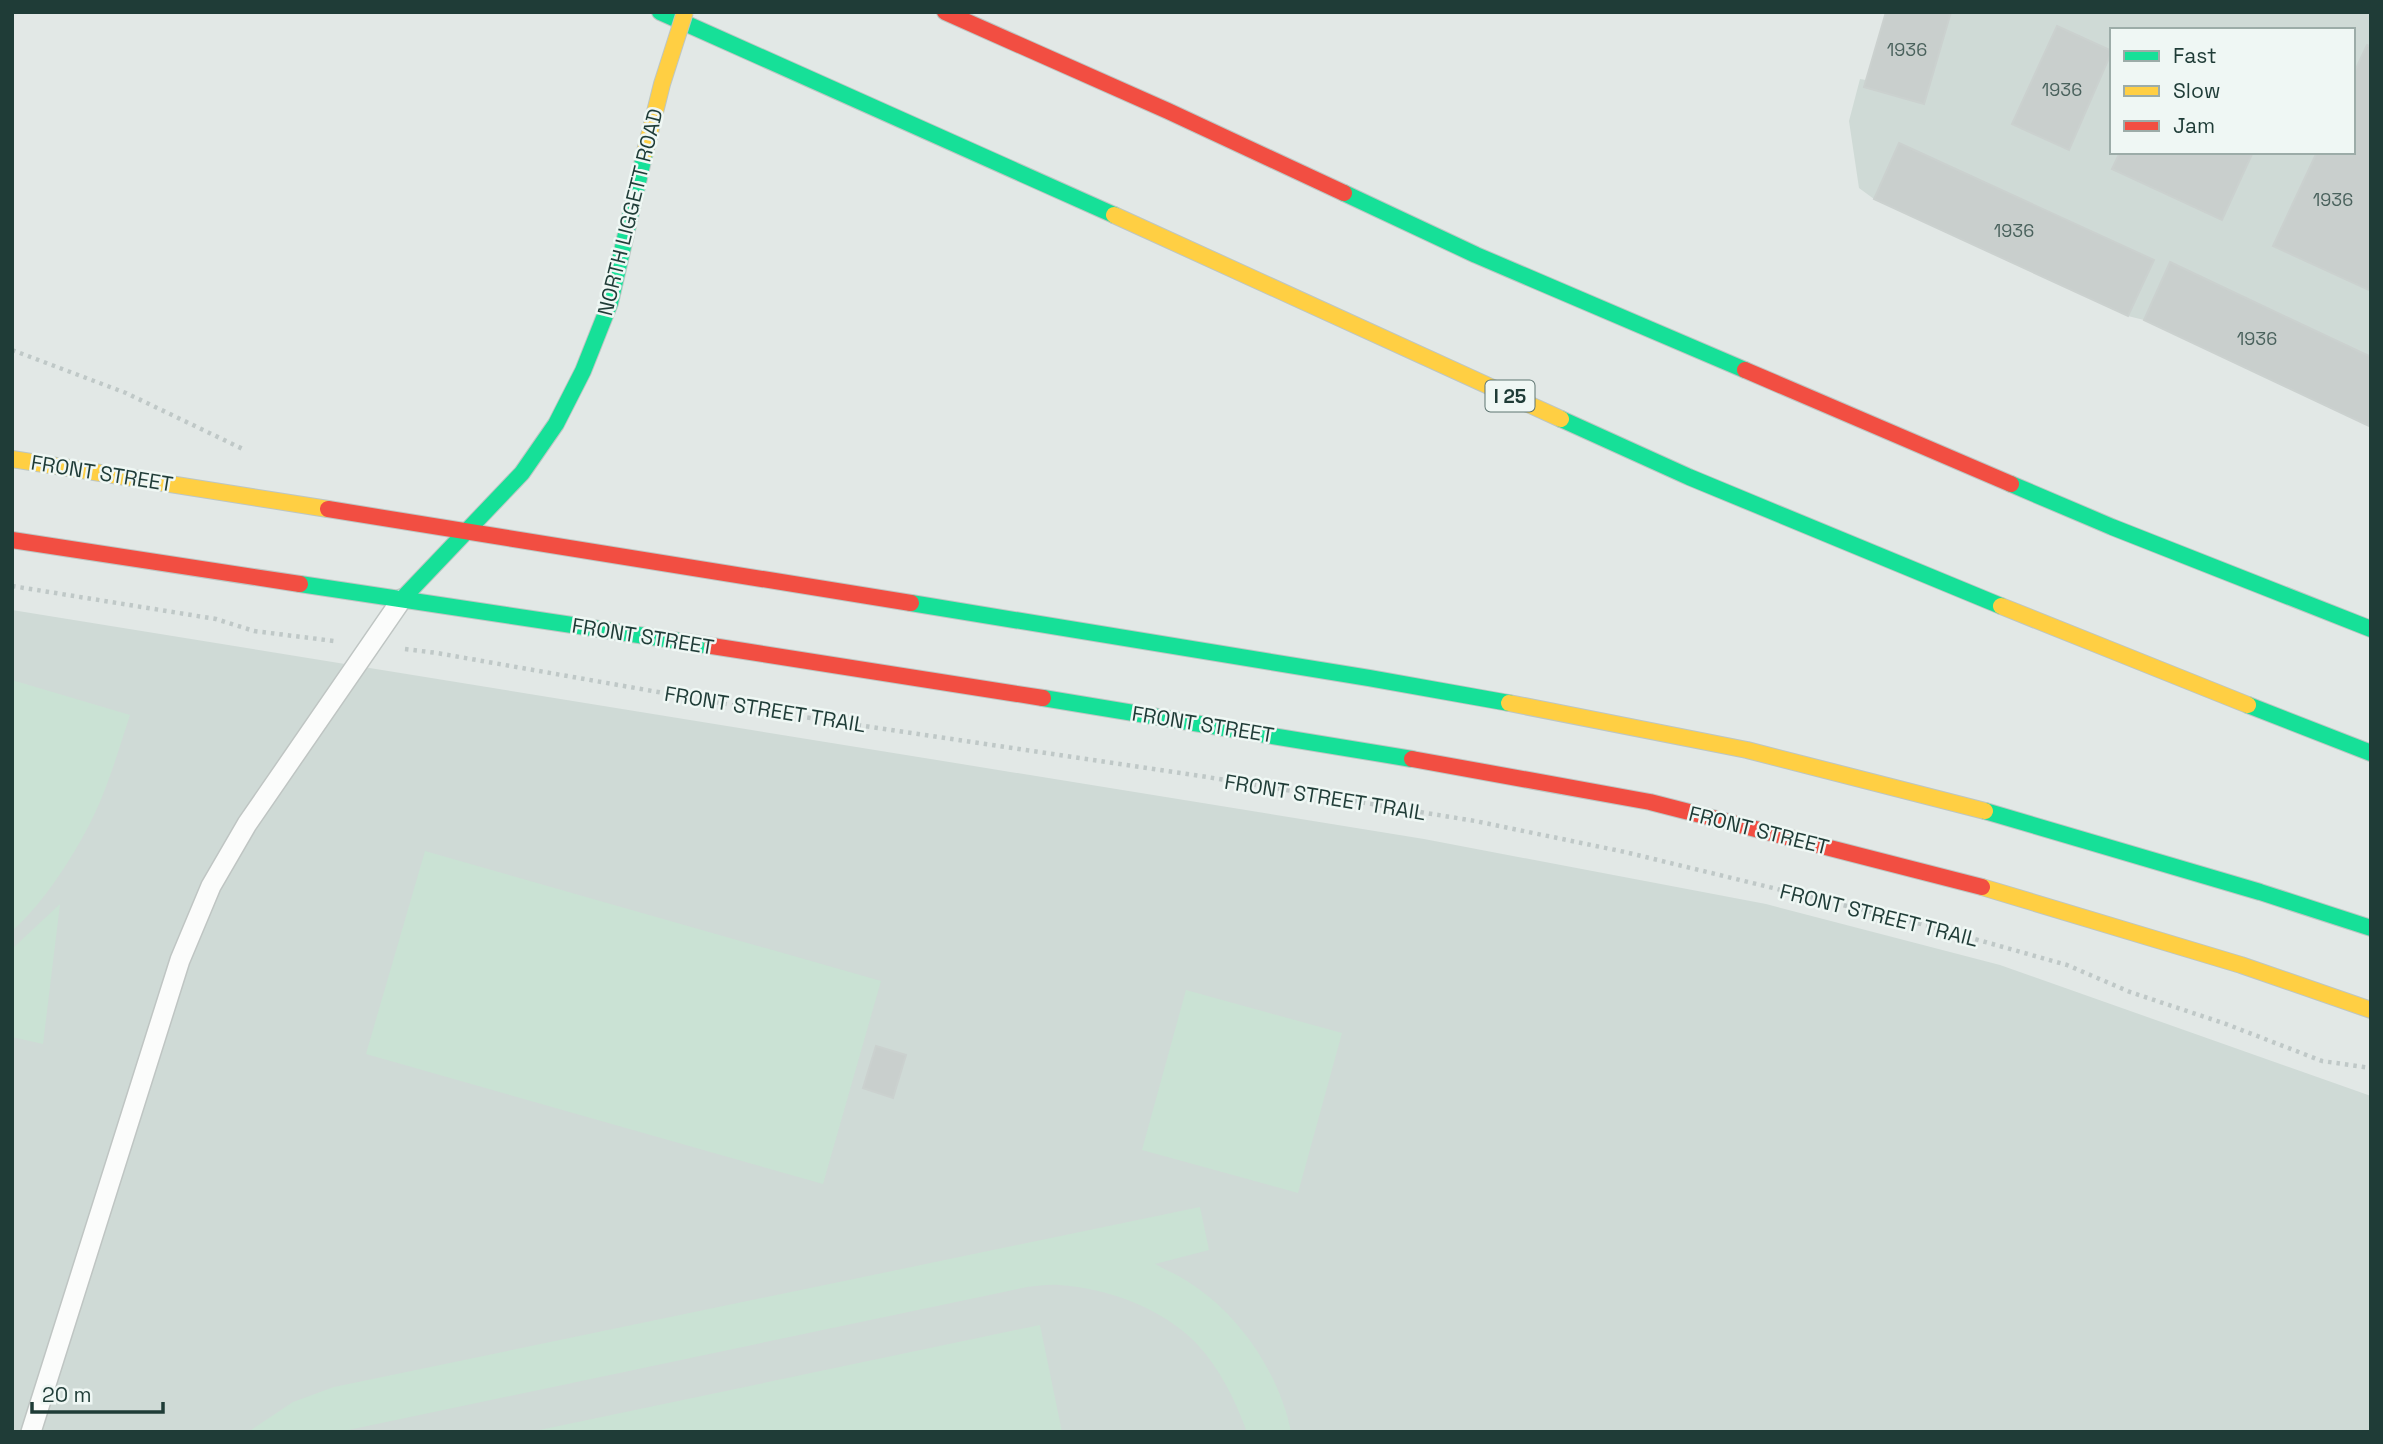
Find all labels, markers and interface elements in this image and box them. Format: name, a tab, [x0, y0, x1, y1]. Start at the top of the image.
legend	[2110, 28, 2355, 154]
house number: 1936	[1887, 38, 1927, 61]
text: Fast	[2173, 42, 2217, 69]
text: Slow	[2173, 77, 2221, 104]
house number: 1936	[2042, 78, 2082, 101]
street label: NORTH LIGGETT ROAD	[591, 106, 669, 318]
text: Jam	[2173, 112, 2215, 139]
house number: 1936	[2313, 188, 2353, 211]
house number: 1936	[1994, 219, 2034, 242]
house number: 1936	[2237, 327, 2277, 350]
road number: I 25	[1486, 380, 1534, 412]
street label: FRONT STREET	[29, 448, 175, 498]
street label: FRONT STREET	[570, 611, 716, 661]
street label: FRONT STREET TRAIL	[662, 680, 868, 738]
street label: FRONT STREET	[1130, 699, 1276, 749]
street label: FRONT STREET TRAIL	[1222, 768, 1428, 826]
street label: FRONT STREET	[1686, 800, 1832, 860]
street label: FRONT STREET TRAIL	[1777, 877, 1981, 953]
scale bar	[32, 1370, 163, 1414]
text: 20 m	[42, 1381, 92, 1408]

